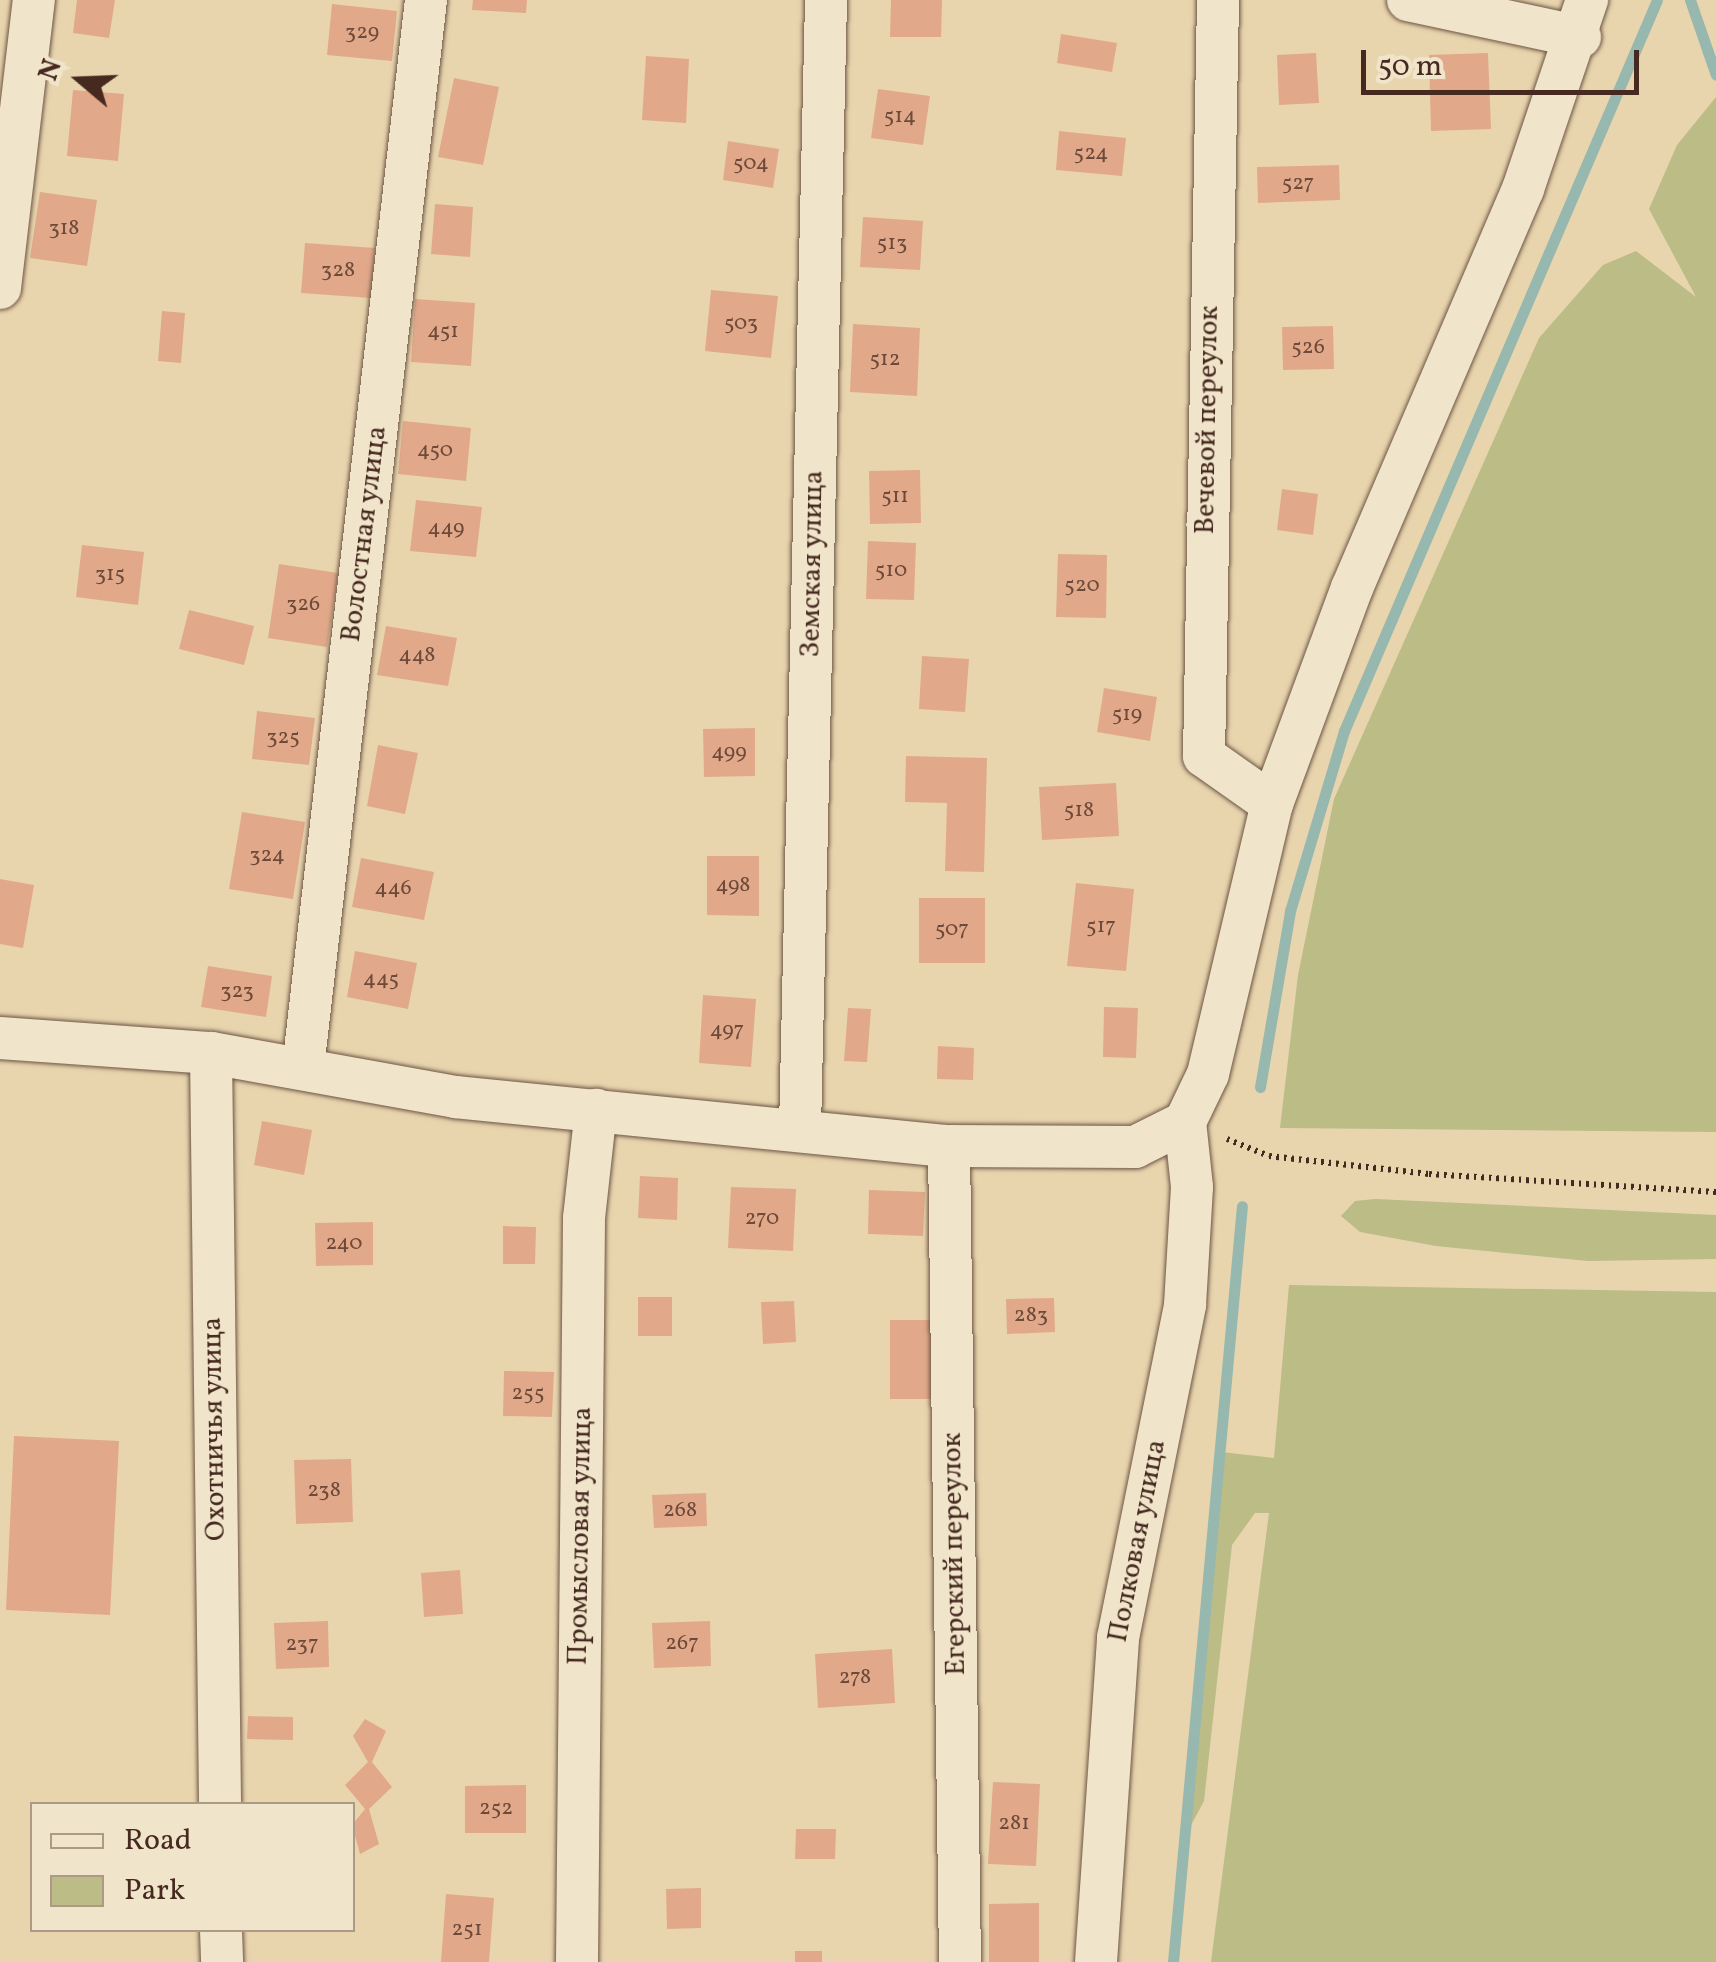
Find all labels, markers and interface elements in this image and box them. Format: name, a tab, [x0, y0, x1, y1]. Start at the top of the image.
house number: 329	[345, 20, 379, 46]
north arrow	[30, 30, 130, 130]
scale bar	[1366, 30, 1644, 92]
text: 50 m	[1378, 46, 1442, 88]
text: N	[29, 54, 73, 86]
house number: 514	[884, 104, 916, 130]
house number: 524	[1074, 141, 1108, 167]
house number: 504	[733, 151, 769, 177]
house number: 527	[1282, 171, 1314, 197]
house number: 318	[49, 216, 79, 242]
house number: 513	[877, 231, 907, 257]
house number: 328	[321, 258, 355, 284]
street label: Вечевой переулок	[1189, 305, 1227, 535]
house number: 503	[724, 311, 758, 337]
house number: 451	[427, 319, 459, 345]
house number: 526	[1291, 335, 1325, 361]
house number: 512	[870, 347, 900, 373]
street label: Волостная улица	[335, 424, 395, 644]
house number: 450	[417, 438, 453, 464]
street label: Земская улица	[795, 470, 831, 658]
house number: 511	[881, 484, 909, 510]
house number: 449	[427, 516, 465, 542]
house number: 510	[875, 558, 907, 584]
house number: 315	[95, 562, 125, 588]
house number: 520	[1064, 573, 1100, 599]
house number: 326	[286, 592, 320, 618]
house number: 448	[398, 643, 436, 669]
house number: 519	[1112, 702, 1142, 728]
house number: 325	[266, 725, 300, 751]
house number: 499	[711, 740, 747, 766]
house number: 518	[1064, 798, 1094, 824]
house number: 324	[249, 843, 285, 869]
house number: 498	[715, 873, 751, 899]
house number: 446	[374, 876, 412, 902]
house number: 517	[1086, 914, 1116, 940]
house number: 507	[935, 917, 969, 943]
house number: 445	[363, 967, 399, 993]
house number: 323	[220, 979, 254, 1005]
house number: 497	[710, 1018, 744, 1044]
house number: 270	[745, 1206, 779, 1232]
house number: 240	[325, 1231, 363, 1257]
house number: 283	[1014, 1303, 1048, 1329]
street label: Охотничья улица	[196, 1316, 234, 1542]
house number: 255	[512, 1381, 544, 1407]
street label: Промысловая улица	[562, 1406, 600, 1666]
street label: Егерский переулок	[936, 1432, 974, 1676]
street label: Полковая улица	[1102, 1436, 1174, 1646]
house number: 238	[307, 1478, 341, 1504]
house number: 268	[663, 1498, 697, 1524]
house number: 267	[665, 1631, 699, 1657]
house number: 237	[285, 1632, 319, 1658]
house number: 278	[839, 1665, 871, 1691]
house number: 252	[479, 1796, 513, 1822]
legend	[30, 1802, 355, 1932]
house number: 281	[998, 1811, 1030, 1837]
text: Road	[124, 1820, 192, 1862]
text: Park	[124, 1870, 185, 1912]
house number: 251	[452, 1917, 482, 1943]

